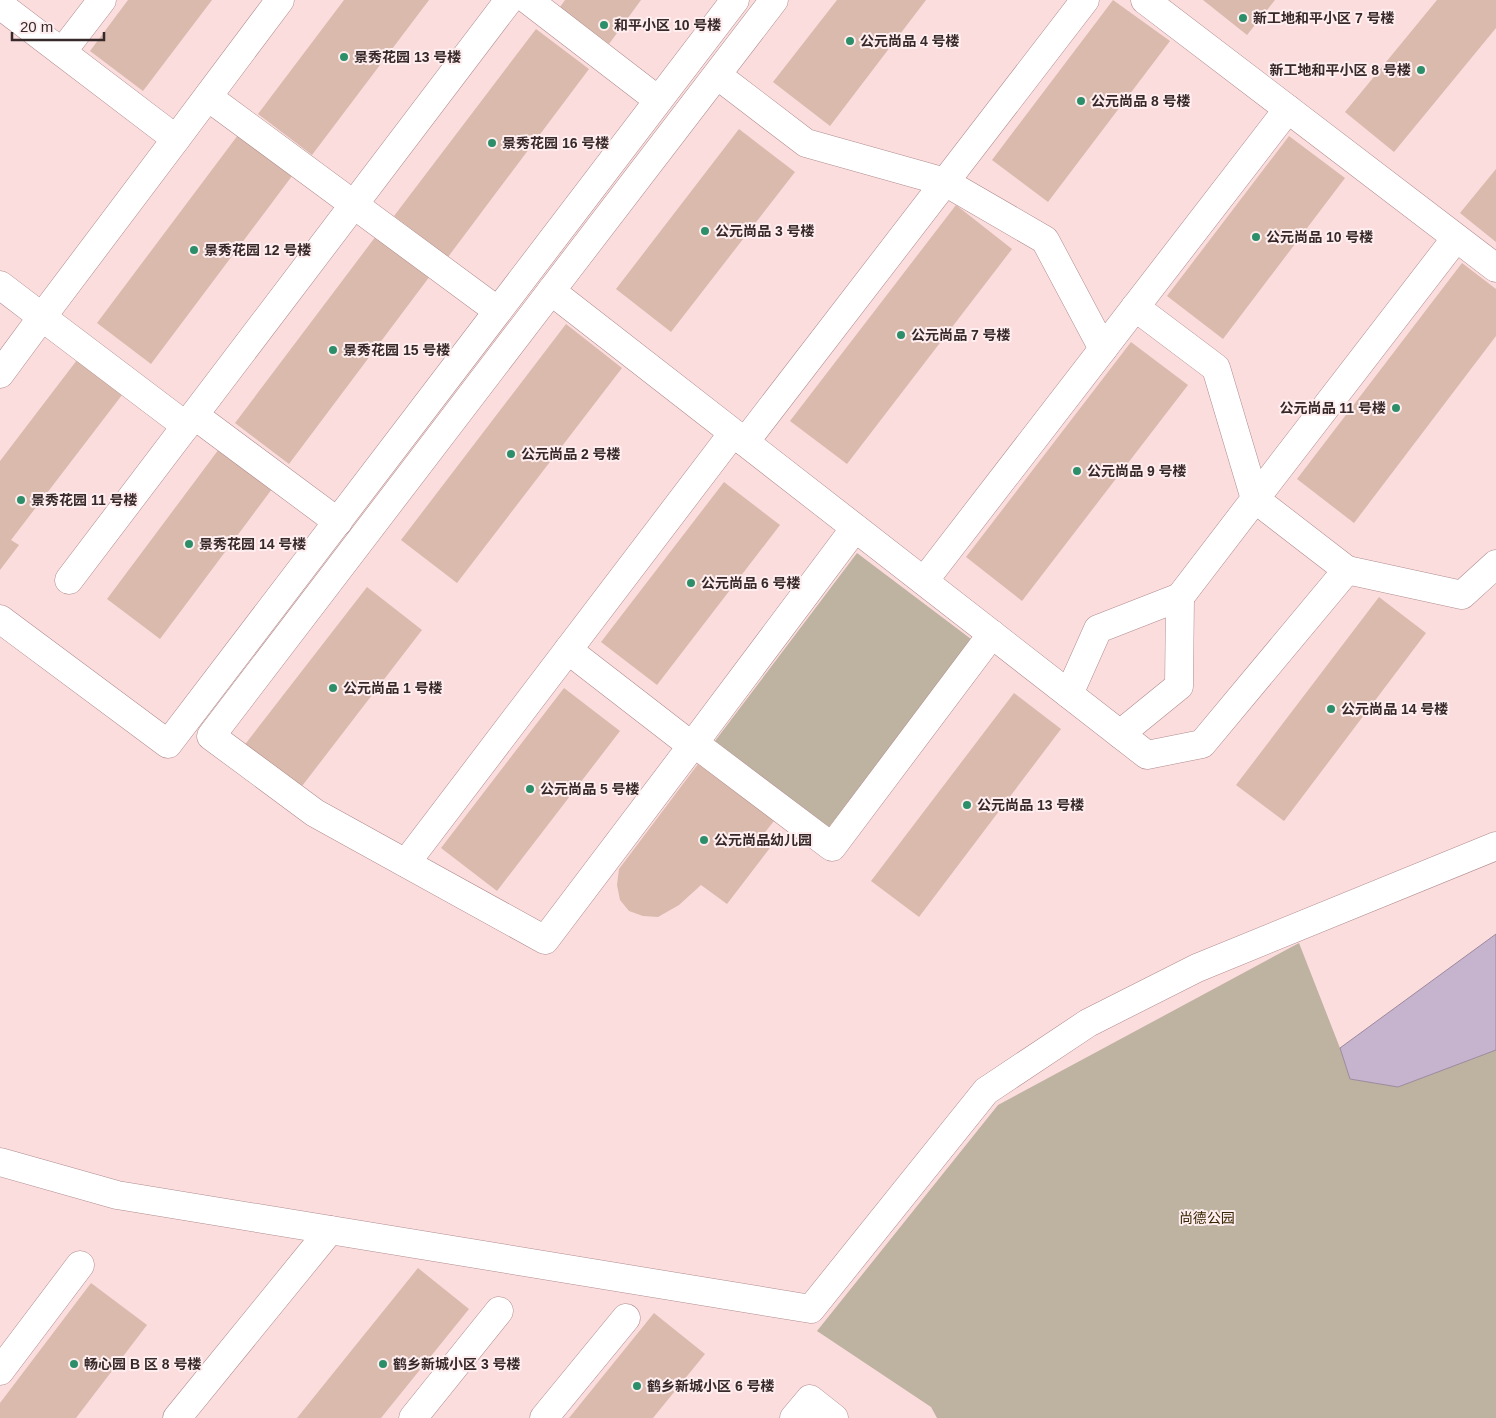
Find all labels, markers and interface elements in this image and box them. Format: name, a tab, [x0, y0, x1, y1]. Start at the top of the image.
scale bar	[12, 10, 105, 42]
place label: 新工地和平小区 7 号楼	[1253, 10, 1395, 26]
marker: 新工地和平小区 7 号楼	[1237, 12, 1249, 24]
place label: 和平小区 10 号楼	[614, 17, 721, 33]
text: 20 m	[20, 18, 53, 35]
marker: 和平小区 10 号楼	[598, 19, 610, 31]
place label: 公元尚品 4 号楼	[860, 33, 960, 49]
marker: 公元尚品 4 号楼	[844, 35, 856, 47]
place label: 景秀花园 13 号楼	[354, 49, 461, 65]
marker: 景秀花园 13 号楼	[338, 51, 350, 63]
place label: 新工地和平小区 8 号楼	[1269, 62, 1411, 78]
marker: 新工地和平小区 8 号楼	[1415, 64, 1427, 76]
place label: 公元尚品 8 号楼	[1091, 93, 1191, 109]
marker: 公元尚品 8 号楼	[1075, 95, 1087, 107]
place label: 景秀花园 16 号楼	[502, 135, 609, 151]
marker: 景秀花园 16 号楼	[486, 137, 498, 149]
place label: 公元尚品 3 号楼	[715, 223, 815, 239]
marker: 公元尚品 3 号楼	[699, 225, 711, 237]
place label: 公元尚品 10 号楼	[1266, 229, 1373, 245]
marker: 公元尚品 10 号楼	[1250, 231, 1262, 243]
place label: 景秀花园 12 号楼	[204, 242, 311, 258]
marker: 景秀花园 12 号楼	[188, 244, 200, 256]
place label: 公元尚品 7 号楼	[911, 327, 1011, 343]
marker: 公元尚品 7 号楼	[895, 329, 907, 341]
place label: 景秀花园 15 号楼	[343, 342, 450, 358]
marker: 景秀花园 15 号楼	[327, 344, 339, 356]
place label: 公元尚品 11 号楼	[1279, 400, 1386, 416]
marker: 公元尚品 11 号楼	[1390, 402, 1402, 414]
place label: 公元尚品 2 号楼	[521, 446, 621, 462]
marker: 公元尚品 2 号楼	[505, 448, 517, 460]
place label: 公元尚品 9 号楼	[1087, 463, 1187, 479]
marker: 公元尚品 9 号楼	[1071, 465, 1083, 477]
place label: 景秀花园 11 号楼	[31, 492, 138, 508]
marker: 景秀花园 11 号楼	[15, 494, 27, 506]
place label: 景秀花园 14 号楼	[199, 536, 306, 552]
marker: 景秀花园 14 号楼	[183, 538, 195, 550]
place label: 公元尚品 6 号楼	[701, 575, 801, 591]
marker: 公元尚品 6 号楼	[685, 577, 697, 589]
place label: 公元尚品 1 号楼	[343, 680, 443, 696]
marker: 公元尚品 1 号楼	[327, 682, 339, 694]
place label: 公元尚品 14 号楼	[1341, 701, 1448, 717]
marker: 公元尚品 14 号楼	[1325, 703, 1337, 715]
place label: 公元尚品 5 号楼	[540, 781, 640, 797]
marker: 公元尚品 5 号楼	[524, 783, 536, 795]
place label: 公元尚品 13 号楼	[977, 797, 1084, 813]
marker: 公元尚品 13 号楼	[961, 799, 973, 811]
place label: 公元尚品幼儿园	[714, 832, 812, 848]
marker: 公元尚品幼儿园	[698, 834, 710, 846]
park label: 尚德公园	[1179, 1210, 1235, 1226]
place label: 畅心园 B 区 8 号楼	[84, 1356, 201, 1372]
place label: 鹤乡新城小区 3 号楼	[393, 1356, 521, 1372]
marker: 畅心园 B 区 8 号楼	[68, 1358, 80, 1370]
marker: 鹤乡新城小区 3 号楼	[377, 1358, 389, 1370]
place label: 鹤乡新城小区 6 号楼	[647, 1378, 775, 1394]
marker: 鹤乡新城小区 6 号楼	[631, 1380, 643, 1392]

